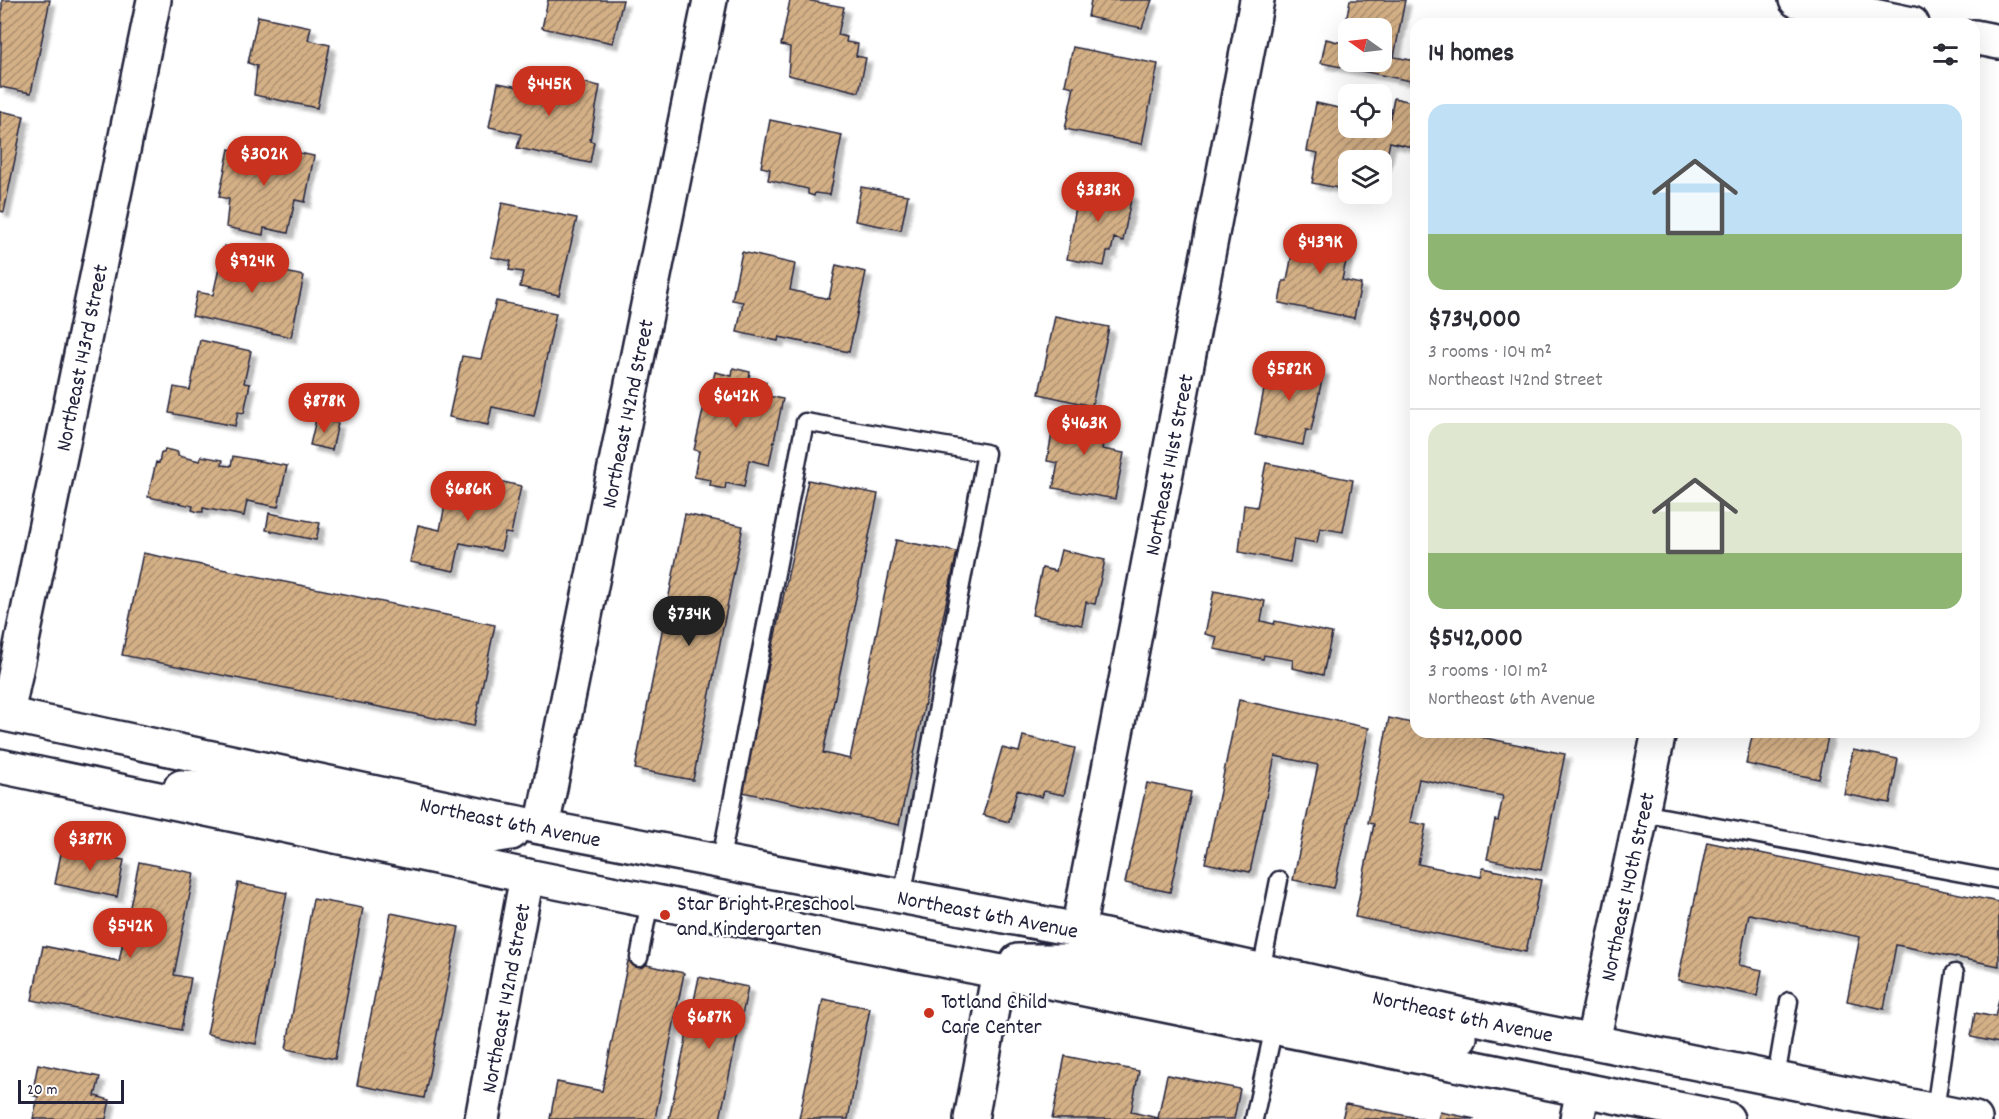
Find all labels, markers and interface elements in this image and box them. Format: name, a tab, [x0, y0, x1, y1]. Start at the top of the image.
north arrow	[1338, 18, 1392, 72]
map controls	[1338, 18, 1392, 204]
text: 14 homes	[1428, 36, 1514, 73]
icon: filters	[1929, 38, 1962, 71]
pin: $445K	[507, 66, 591, 117]
text: $445K	[526, 71, 572, 99]
button: locate	[1338, 84, 1392, 138]
pin: $302K	[222, 136, 306, 187]
text: $302K	[240, 141, 288, 169]
icon: home	[1641, 143, 1749, 251]
button: layers	[1338, 150, 1392, 204]
pin: $383K	[1056, 172, 1140, 223]
text: $383K	[1075, 177, 1121, 205]
pin: $439K	[1278, 224, 1362, 275]
text: $439K	[1297, 229, 1343, 257]
pin: $924K	[210, 243, 294, 294]
text: $924K	[229, 248, 275, 276]
street label: Northeast 143rd Street	[49, 262, 118, 455]
text: $734,000	[1428, 302, 1521, 339]
street label: Northeast 142nd Street	[595, 317, 664, 511]
text: 3 rooms · 104 m²	[1428, 339, 1552, 367]
pin: $582K	[1247, 351, 1331, 402]
text: $582K	[1266, 356, 1312, 384]
text: Northeast 142nd Street	[1428, 367, 1603, 395]
street label: Northeast 141st Street	[1138, 372, 1204, 559]
pin: $642K	[694, 378, 778, 429]
pin: $878K	[282, 383, 366, 434]
text: $642K	[713, 383, 759, 411]
text: $878K	[302, 388, 346, 416]
pin: $463K	[1042, 405, 1126, 456]
text: $463K	[1061, 410, 1107, 438]
icon: home	[1641, 462, 1749, 570]
pin: $686K	[426, 471, 510, 522]
text: $686K	[445, 476, 492, 504]
pin: $734K	[647, 596, 731, 647]
text: $734K	[667, 601, 711, 629]
text: $542,000	[1428, 621, 1523, 658]
text: 3 rooms · 101 m²	[1428, 658, 1548, 686]
text: Northeast 6th Avenue	[1428, 686, 1595, 714]
street label: Northeast 140th Street	[1594, 790, 1665, 984]
street label: Northeast 6th Avenue	[417, 791, 603, 857]
pin: $387K	[48, 821, 132, 872]
text: $387K	[68, 826, 112, 854]
street label: Northeast 6th Avenue	[894, 884, 1080, 949]
place label: Star Bright Preschool and Kindergarten	[677, 890, 855, 946]
street label: Northeast 142nd Street	[475, 901, 541, 1096]
pin: $542K	[88, 908, 172, 959]
marker: Star Bright Preschool and Kindergarten	[658, 908, 672, 922]
text: $542K	[107, 913, 153, 941]
street label: Northeast 6th Avenue	[1369, 984, 1555, 1053]
place label: Totland Child Care Center	[941, 988, 1047, 1044]
pin: $687K	[667, 999, 751, 1050]
text: $687K	[687, 1004, 731, 1032]
marker: Totland Child Care Center	[922, 1006, 936, 1020]
scale bar	[18, 1077, 124, 1104]
text: 20 m	[27, 1079, 57, 1102]

